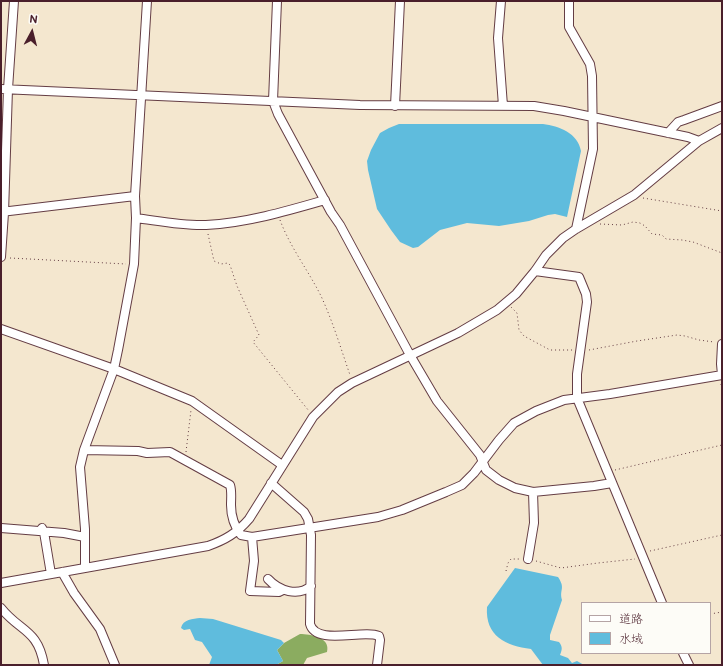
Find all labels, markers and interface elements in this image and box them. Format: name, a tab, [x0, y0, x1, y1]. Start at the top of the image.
north arrow	[12, 12, 52, 52]
text: N	[29, 13, 38, 27]
legend	[581, 602, 711, 654]
text: 道路	[619, 612, 643, 627]
text: 水域	[619, 632, 643, 647]

